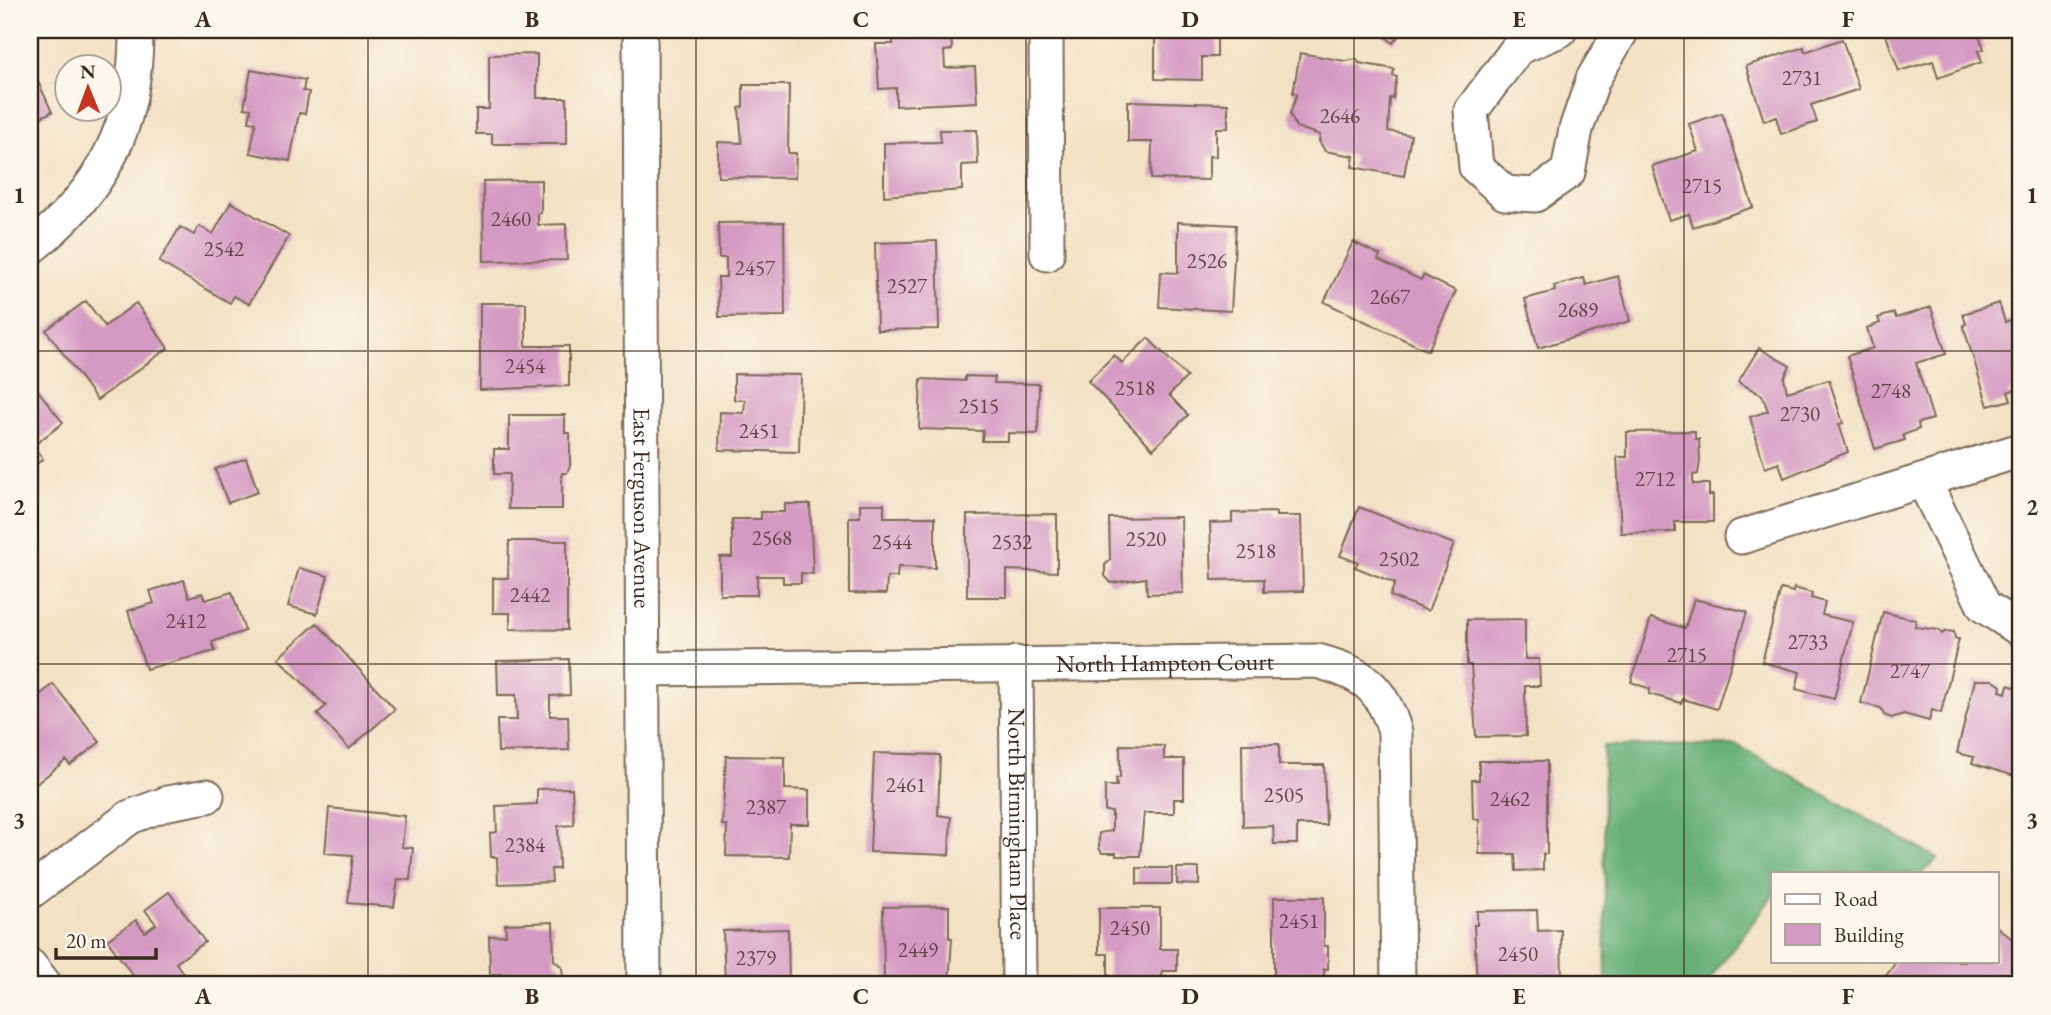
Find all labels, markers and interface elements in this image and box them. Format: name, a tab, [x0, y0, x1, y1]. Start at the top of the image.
text: A	[194, 4, 212, 34]
text: B	[525, 4, 539, 34]
text: C	[853, 4, 869, 34]
text: D	[1181, 4, 1199, 34]
text: E	[1512, 4, 1526, 34]
text: F	[1842, 4, 1855, 34]
north arrow	[52, 52, 122, 122]
text: N	[80, 59, 96, 84]
house number: 2731	[1782, 64, 1822, 91]
house number: 2646	[1320, 102, 1360, 129]
house number: 2715	[1682, 172, 1722, 199]
text: 1	[13, 180, 25, 210]
text: 1	[2026, 180, 2038, 210]
house number: 2460	[491, 205, 531, 232]
house number: 2542	[204, 235, 244, 262]
house number: 2526	[1187, 247, 1227, 274]
house number: 2457	[735, 254, 776, 281]
house number: 2527	[887, 272, 928, 299]
house number: 2667	[1370, 283, 1411, 310]
house number: 2689	[1558, 296, 1598, 323]
house number: 2454	[505, 352, 546, 379]
house number: 2518	[1115, 374, 1155, 401]
house number: 2748	[1871, 377, 1911, 404]
house number: 2515	[959, 392, 999, 419]
house number: 2730	[1780, 400, 1820, 427]
street label: East Ferguson Avenue	[627, 408, 658, 608]
house number: 2451	[739, 417, 779, 444]
house number: 2712	[1635, 465, 1675, 492]
text: 2	[13, 492, 25, 522]
text: 2	[2026, 492, 2038, 522]
house number: 2568	[752, 524, 792, 551]
house number: 2520	[1126, 525, 1166, 552]
house number: 2544	[872, 528, 913, 555]
house number: 2532	[992, 528, 1032, 555]
house number: 2518	[1236, 537, 1276, 564]
house number: 2502	[1379, 545, 1419, 572]
house number: 2442	[510, 581, 550, 608]
house number: 2412	[166, 607, 206, 634]
house number: 2733	[1788, 628, 1828, 655]
house number: 2715	[1667, 641, 1707, 668]
street label: North Hampton Court	[1056, 646, 1275, 679]
house number: 2747	[1890, 657, 1931, 684]
street label: North Birmingham Place	[1001, 708, 1035, 940]
house number: 2461	[886, 771, 926, 798]
house number: 2505	[1264, 781, 1304, 808]
house number: 2462	[1490, 785, 1530, 812]
house number: 2387	[746, 793, 787, 820]
text: 3	[13, 805, 25, 835]
text: 3	[2026, 805, 2038, 835]
house number: 2384	[505, 831, 546, 858]
legend	[1771, 872, 1998, 962]
text: Road	[1834, 885, 1878, 912]
house number: 2451	[1279, 907, 1319, 934]
house number: 2450	[1110, 914, 1150, 941]
scale bar	[56, 917, 156, 961]
text: Building	[1834, 921, 1904, 948]
text: 20 m	[66, 927, 107, 954]
house number: 2449	[898, 936, 938, 963]
house number: 2450	[1498, 940, 1538, 967]
house number: 2379	[736, 944, 776, 971]
text: A	[194, 981, 212, 1011]
text: B	[525, 981, 539, 1011]
text: C	[853, 981, 869, 1011]
text: D	[1181, 981, 1199, 1011]
text: E	[1512, 981, 1526, 1011]
text: F	[1842, 981, 1855, 1011]

